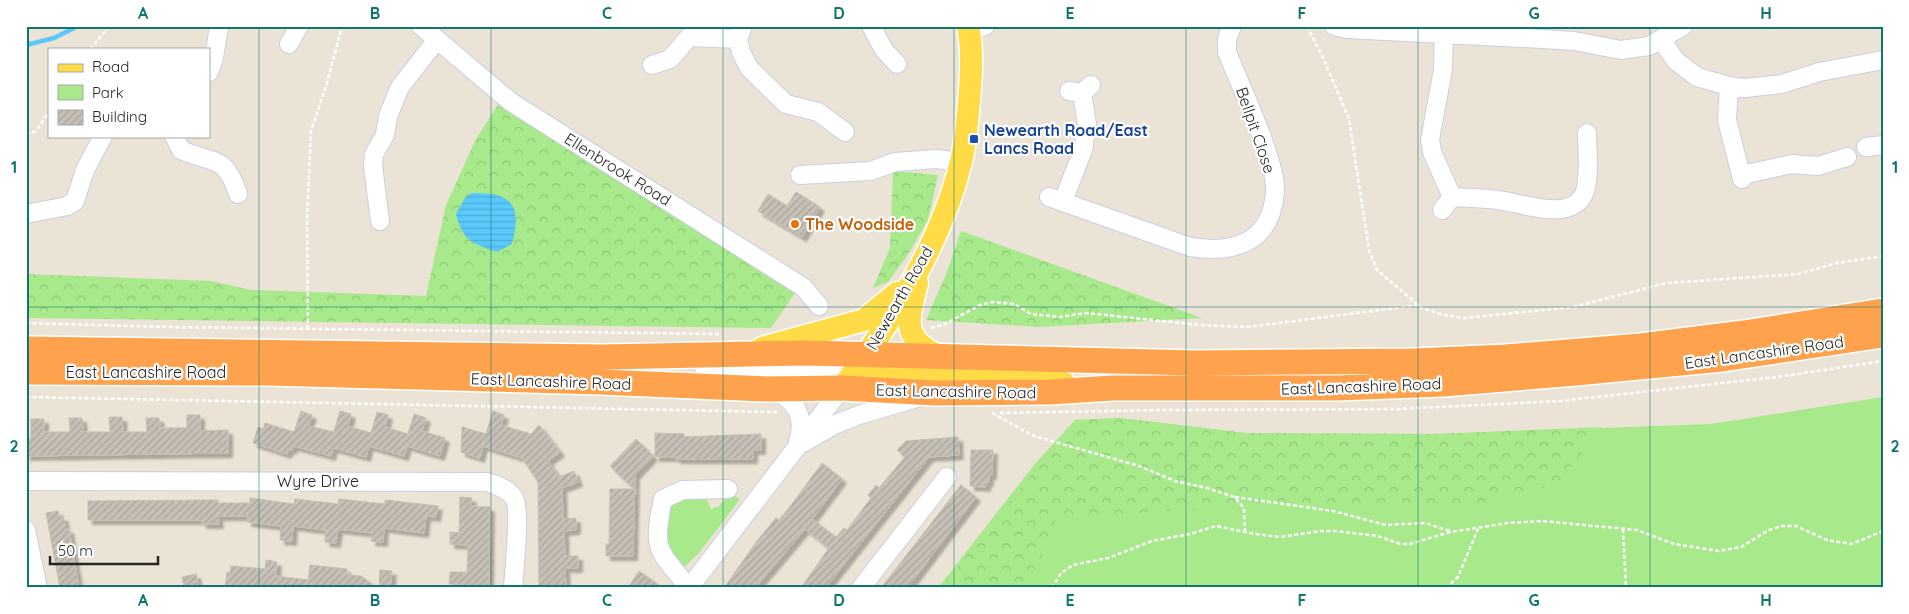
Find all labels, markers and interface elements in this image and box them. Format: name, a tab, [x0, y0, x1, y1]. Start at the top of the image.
text: A	[138, 3, 149, 23]
text: B	[370, 3, 380, 23]
text: C	[602, 3, 612, 23]
text: D	[833, 3, 845, 23]
text: E	[1065, 3, 1075, 23]
text: F	[1298, 3, 1307, 23]
text: G	[1528, 3, 1540, 23]
text: H	[1760, 3, 1772, 23]
legend	[48, 48, 210, 138]
text: Road	[92, 57, 129, 76]
text: Park	[92, 83, 124, 102]
street label: Bellpit Close	[1232, 84, 1280, 176]
text: Building	[92, 107, 147, 126]
place label: Newearth Road/East Lancs Road	[984, 120, 1148, 158]
street label: Ellenbrook Road	[561, 128, 675, 210]
marker: Newearth Road/East Lancs Road	[968, 133, 980, 145]
text: 1	[11, 157, 17, 177]
text: 1	[1892, 157, 1898, 177]
place label: The Woodside	[805, 214, 914, 234]
marker: The Woodside	[789, 218, 801, 230]
street label: Newearth Road	[861, 243, 937, 353]
street label: East Lancashire Road	[1683, 331, 1845, 373]
street label: East Lancashire Road	[66, 362, 226, 382]
street label: East Lancashire Road	[470, 368, 632, 394]
street label: East Lancashire Road	[1280, 373, 1442, 399]
street label: East Lancashire Road	[876, 380, 1036, 402]
text: 2	[9, 436, 19, 456]
text: 2	[1890, 436, 1900, 456]
street label: Wyre Drive	[277, 471, 359, 491]
scale bar	[50, 534, 158, 566]
text: 50 m	[58, 541, 93, 560]
text: A	[138, 590, 149, 610]
text: B	[370, 590, 380, 610]
text: C	[602, 590, 612, 610]
text: D	[833, 590, 845, 610]
text: E	[1065, 590, 1075, 610]
text: F	[1298, 590, 1307, 610]
text: G	[1528, 590, 1540, 610]
text: H	[1760, 590, 1772, 610]

